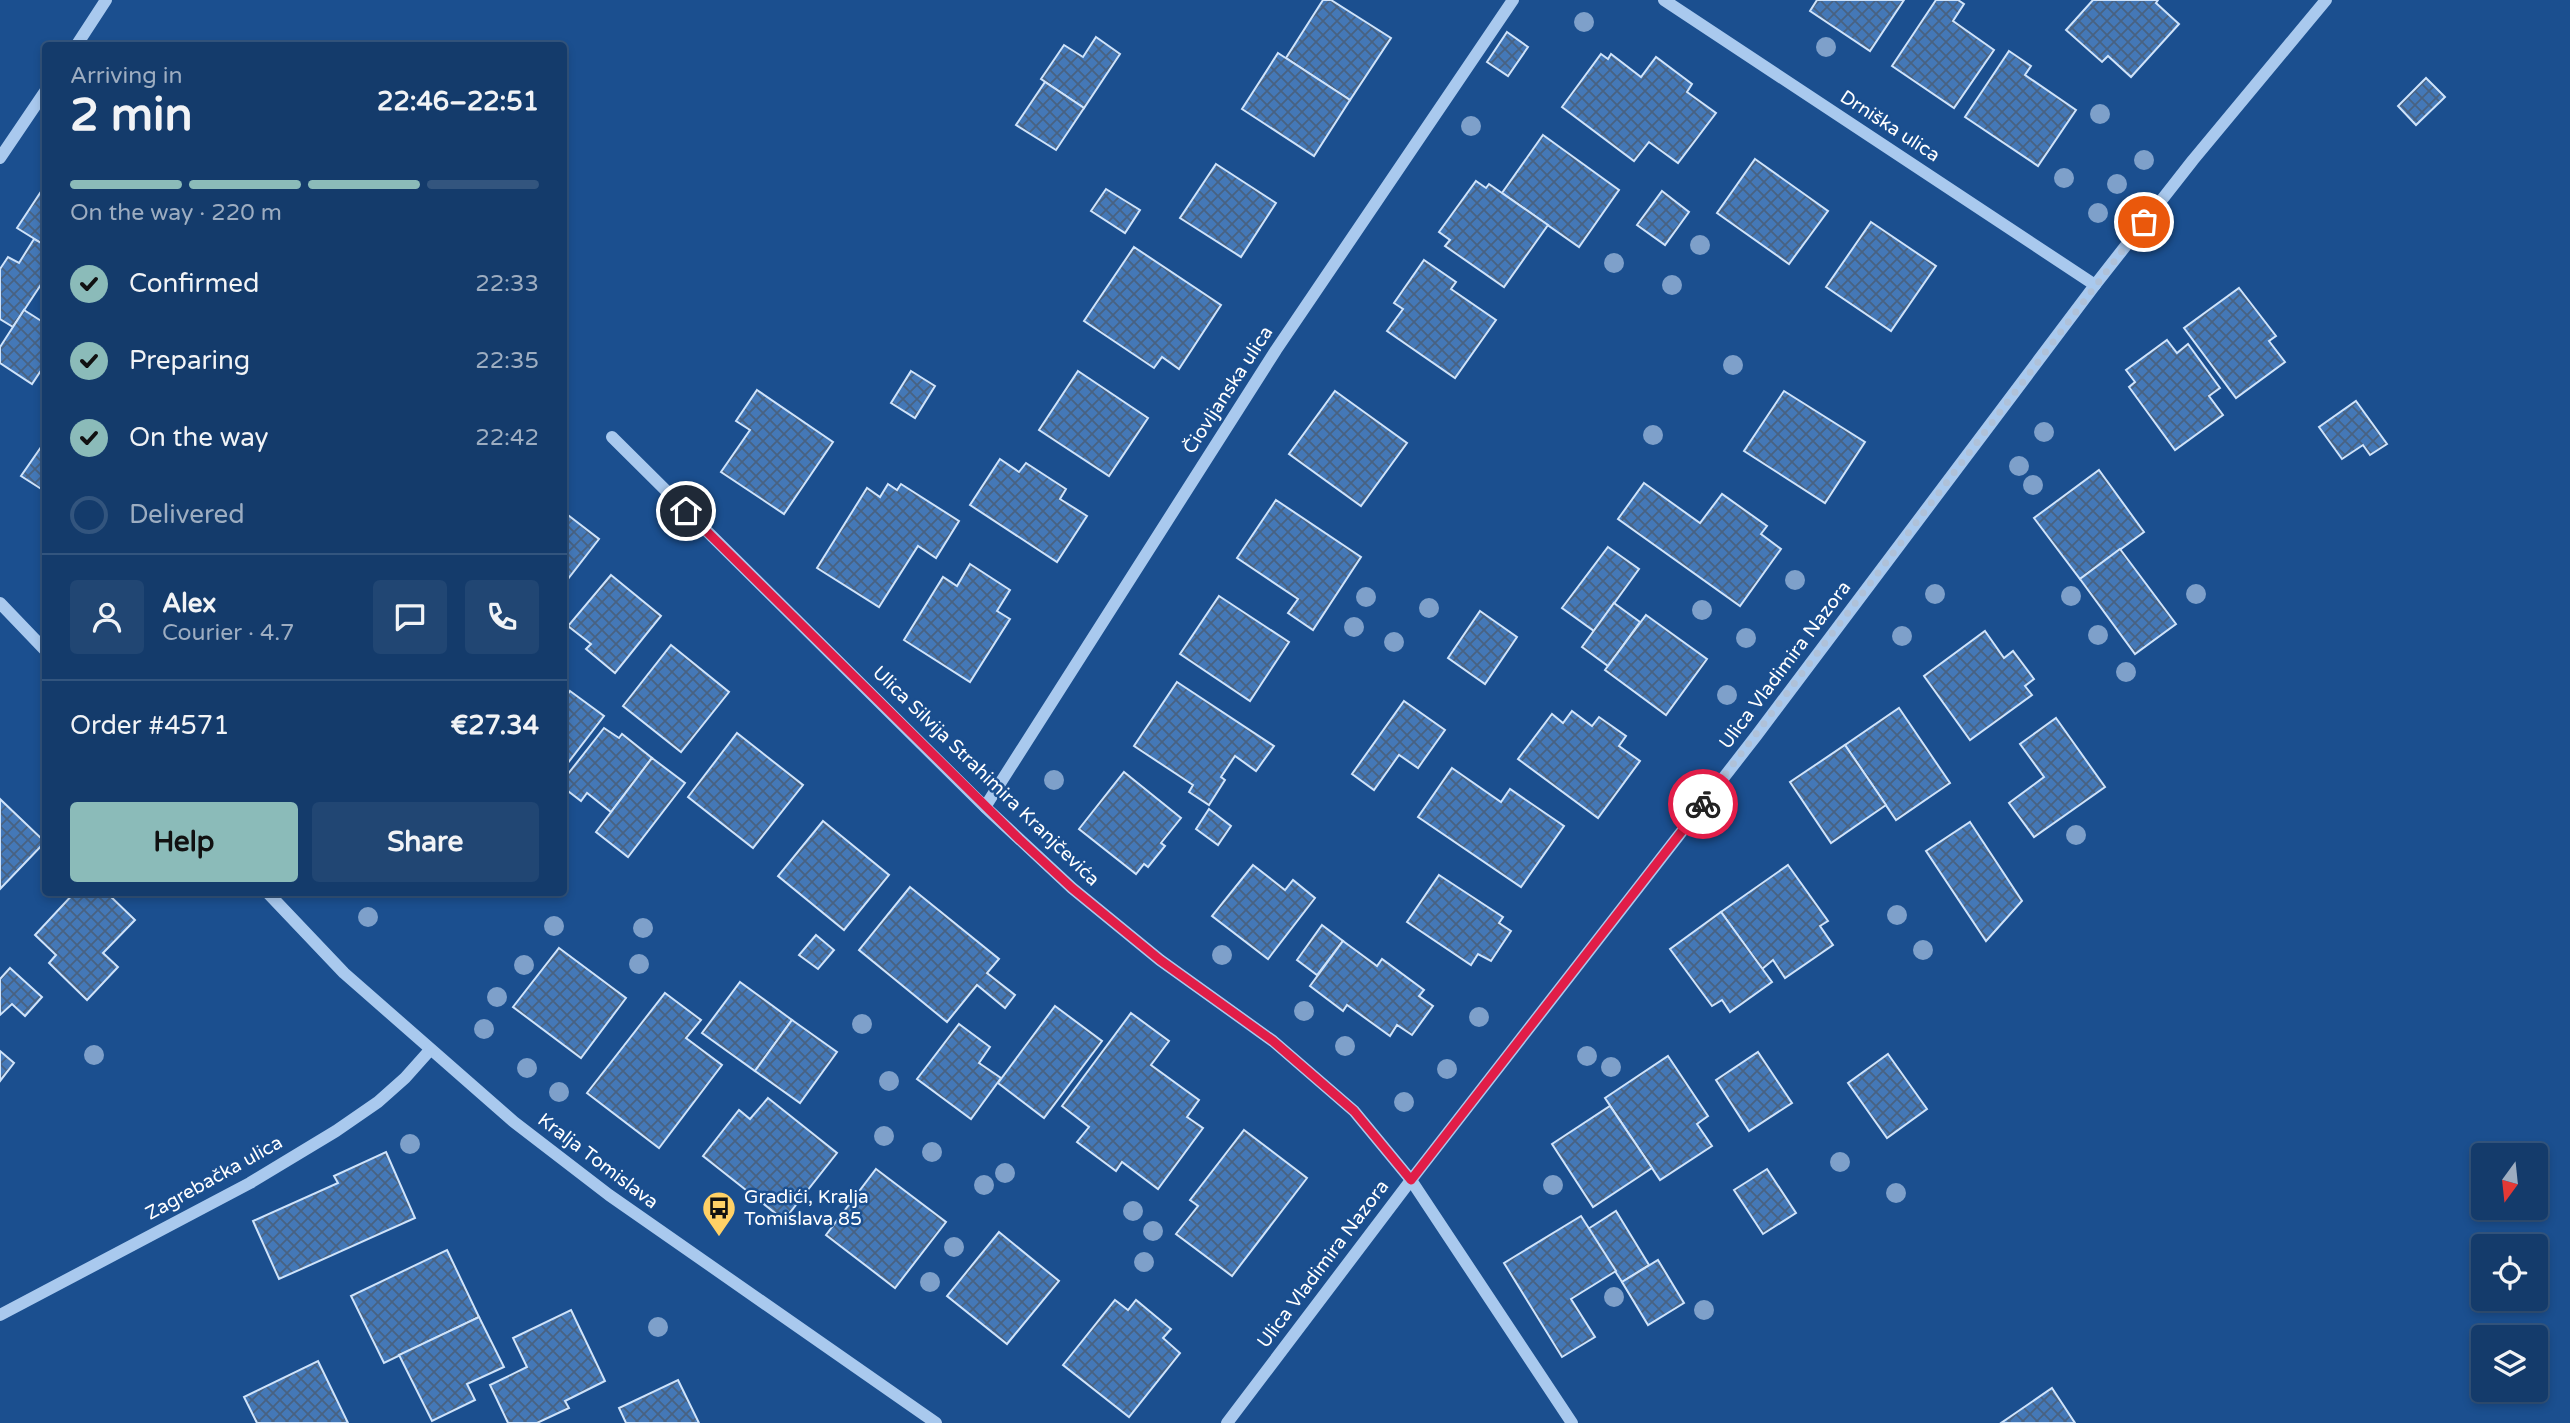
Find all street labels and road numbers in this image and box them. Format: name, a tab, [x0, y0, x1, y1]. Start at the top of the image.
street label: Drniška ulica	[1836, 86, 1944, 166]
street label: Čiovljanska ulica	[1178, 322, 1278, 458]
street label: Ulica Vladimira Nazora	[1715, 577, 1855, 753]
street label: Ulica Silvija Strahimira Kranjčevića	[868, 662, 1104, 890]
street label: Kralja Tomislava	[534, 1109, 662, 1213]
street label: Zagrebačka ulica	[142, 1131, 286, 1225]
street label: Ulica Vladimira Nazora	[1253, 1176, 1393, 1352]

